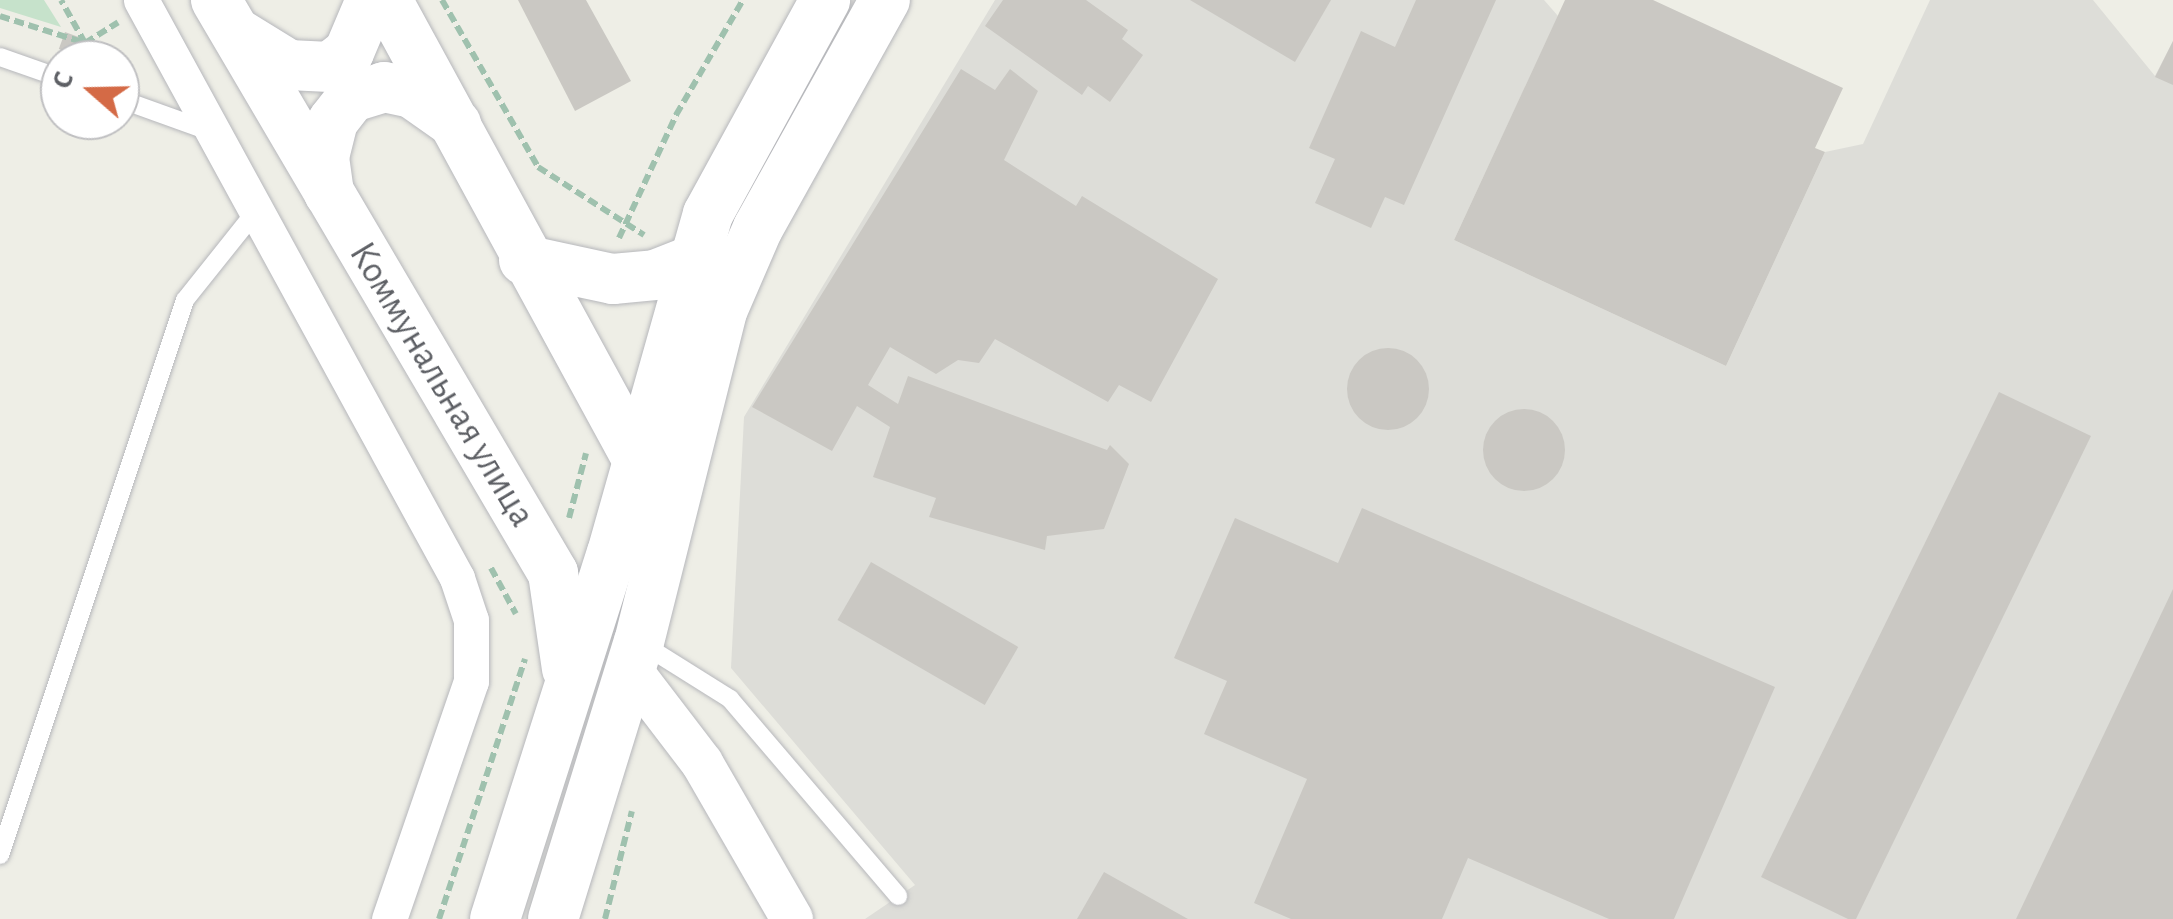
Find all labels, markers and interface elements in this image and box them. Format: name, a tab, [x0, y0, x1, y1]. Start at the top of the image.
north arrow	[40, 40, 140, 140]
text: С	[48, 68, 79, 92]
street label: Коммунальная улица	[338, 234, 544, 536]

